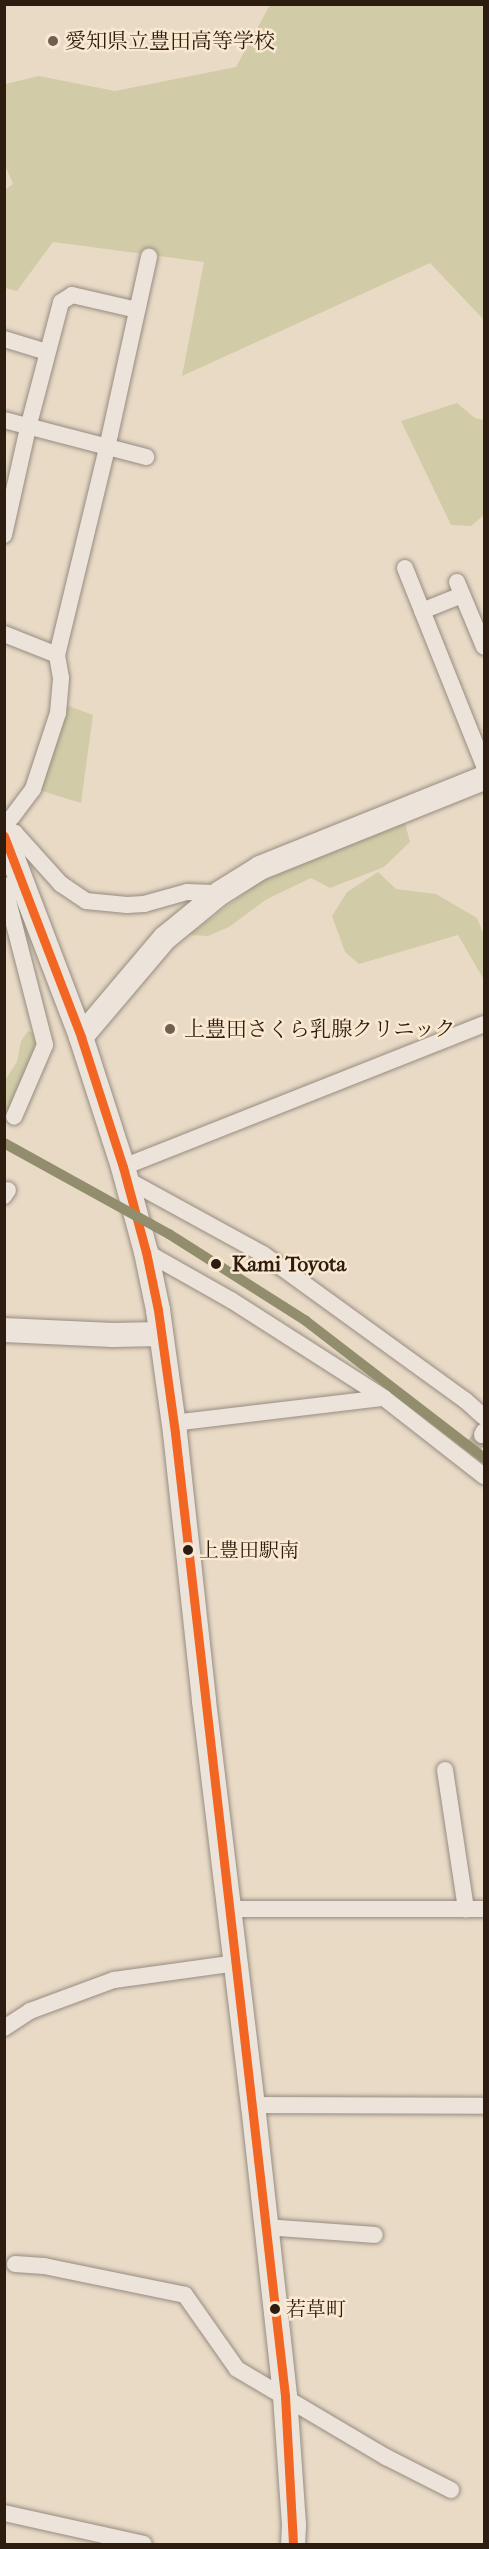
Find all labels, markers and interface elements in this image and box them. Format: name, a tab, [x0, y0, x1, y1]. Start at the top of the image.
place label: 愛知県立豊田高等学校	[65, 28, 275, 54]
marker: 愛知県立豊田高等学校	[46, 34, 60, 48]
place label: 上豊田さくら乳腺クリニック	[184, 1016, 457, 1042]
marker: 上豊田さくら乳腺クリニック	[161, 1020, 179, 1038]
place label: Kami Toyota	[232, 1251, 346, 1277]
marker: Kami Toyota	[205, 1253, 227, 1275]
place label: 上豊田駅南	[199, 1538, 299, 1562]
marker: 上豊田駅南	[182, 1544, 194, 1556]
place label: 若草町	[286, 2297, 346, 2321]
marker: 若草町	[269, 2303, 281, 2315]

